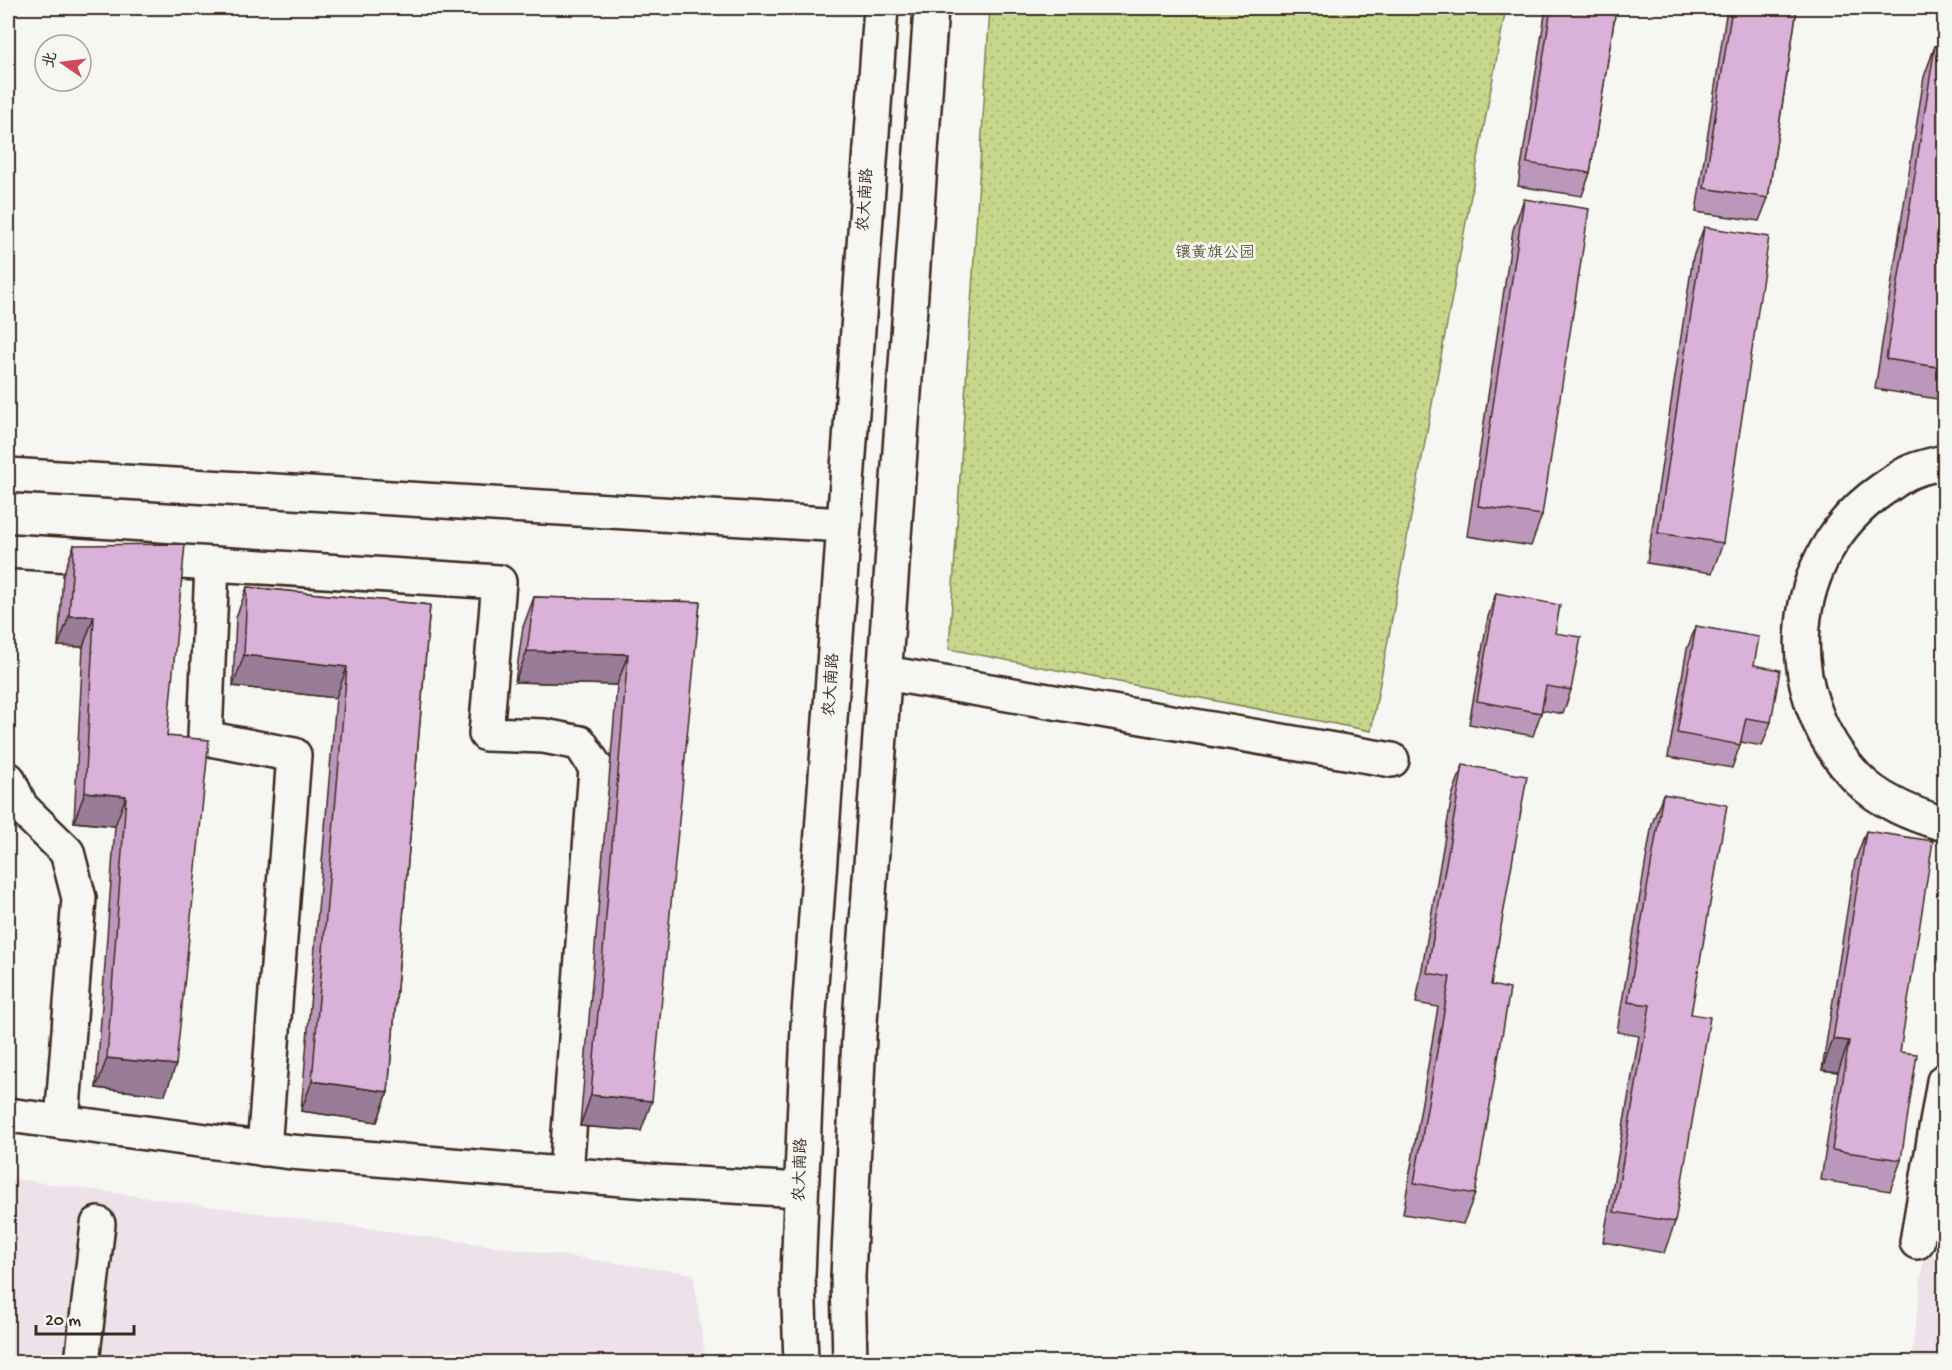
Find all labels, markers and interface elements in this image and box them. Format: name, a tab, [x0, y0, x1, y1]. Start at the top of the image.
north arrow	[33, 33, 93, 93]
text: 北	[40, 50, 63, 70]
street label: 农大南路	[853, 167, 879, 233]
park label: 镶黄旗公园	[1175, 243, 1255, 264]
street label: 农大南路	[819, 652, 845, 718]
street label: 农大南路	[789, 1138, 813, 1202]
scale bar	[36, 1298, 134, 1336]
text: 20 m	[45, 1311, 81, 1332]

